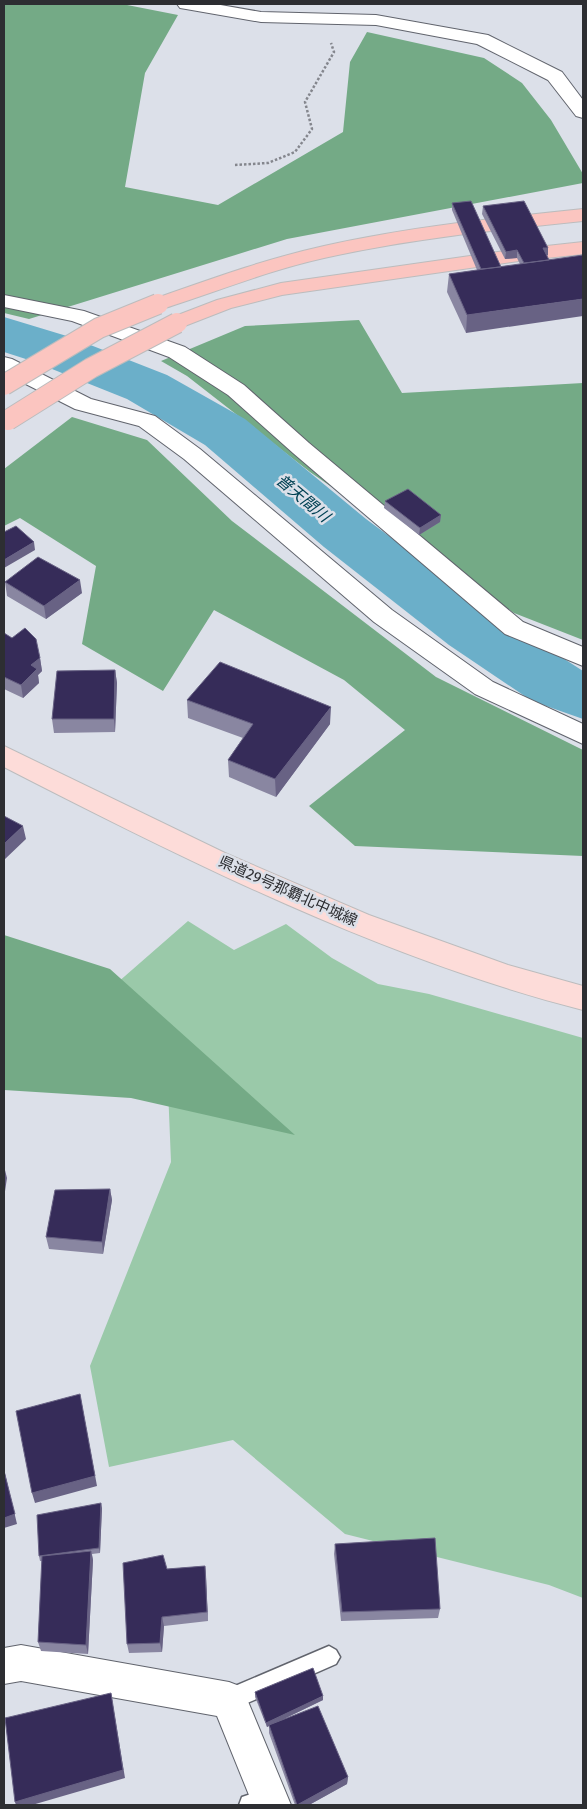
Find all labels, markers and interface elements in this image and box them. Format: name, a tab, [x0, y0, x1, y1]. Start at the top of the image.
water label: 普天間川	[272, 470, 335, 527]
street label: 県道29号那覇北中城線	[216, 852, 360, 930]

